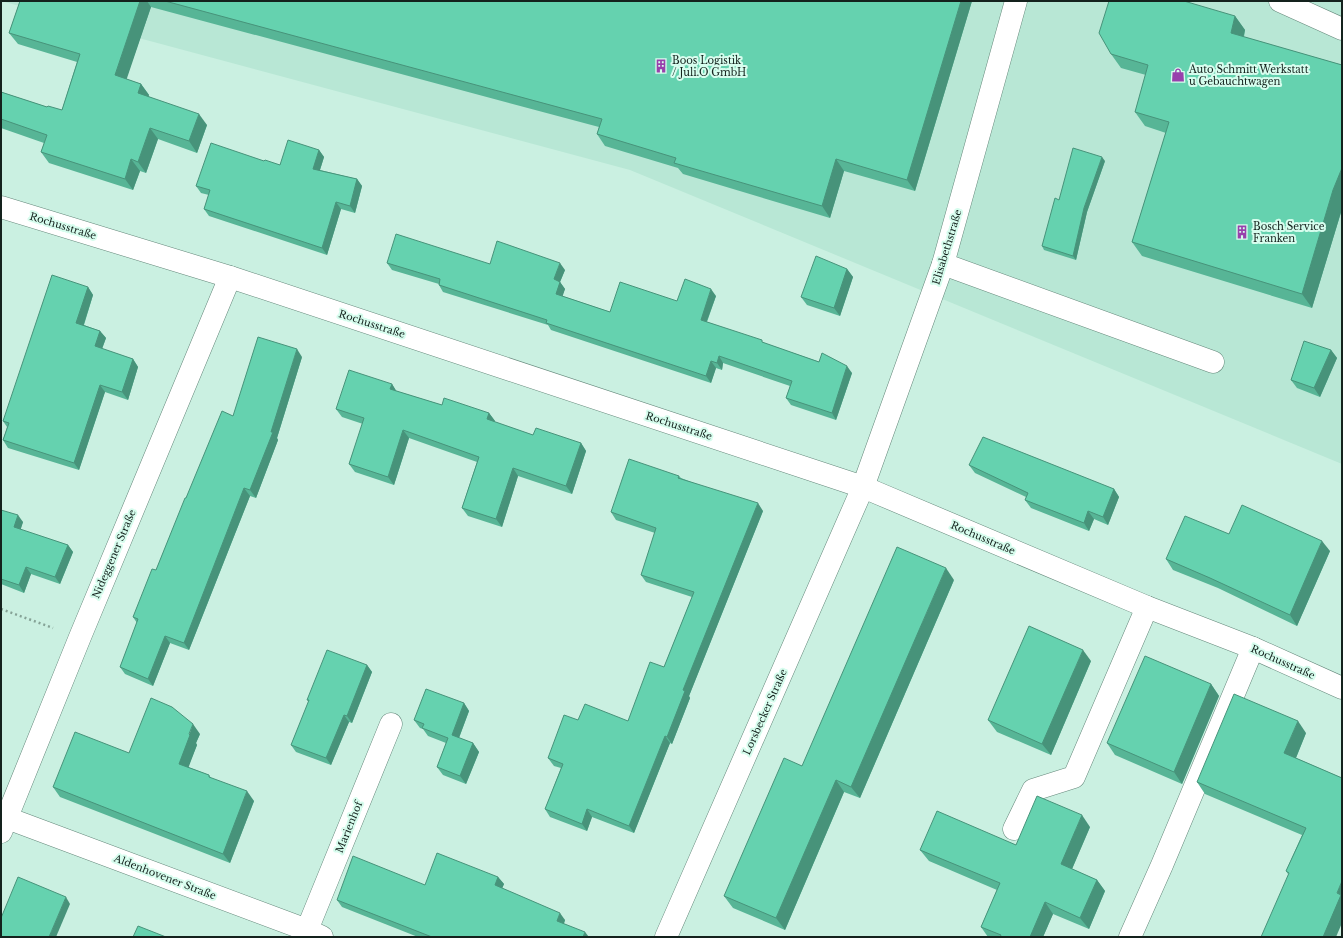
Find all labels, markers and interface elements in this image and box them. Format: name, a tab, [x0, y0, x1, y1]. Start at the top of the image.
place label: Boos Logistik / Juli.O GmbH	[672, 54, 746, 79]
building icon: Boos Logistik / Juli.O GmbH	[653, 58, 669, 74]
place label: Auto Schmitt Werkstatt u Gebauchtwagen	[1188, 63, 1309, 88]
shop icon: Auto Schmitt Werkstatt u Gebauchtwagen	[1170, 67, 1186, 83]
street label: Elisabethstraße	[929, 207, 965, 286]
street label: Rochusstraße	[28, 210, 98, 242]
place label: Bosch Service Franken	[1253, 220, 1325, 245]
building icon: Bosch Service Franken	[1234, 224, 1250, 240]
street label: Rochusstraße	[337, 307, 407, 341]
street label: Rochusstraße	[644, 409, 714, 443]
street label: Nideggener Straße	[89, 507, 139, 600]
street label: Rochusstraße	[949, 519, 1018, 558]
street label: Rochusstraße	[1249, 642, 1317, 682]
street label: Lorsbecker Straße	[740, 667, 790, 757]
street label: Marienhof	[333, 797, 366, 855]
street label: Aldenhovener Straße	[111, 851, 218, 903]

